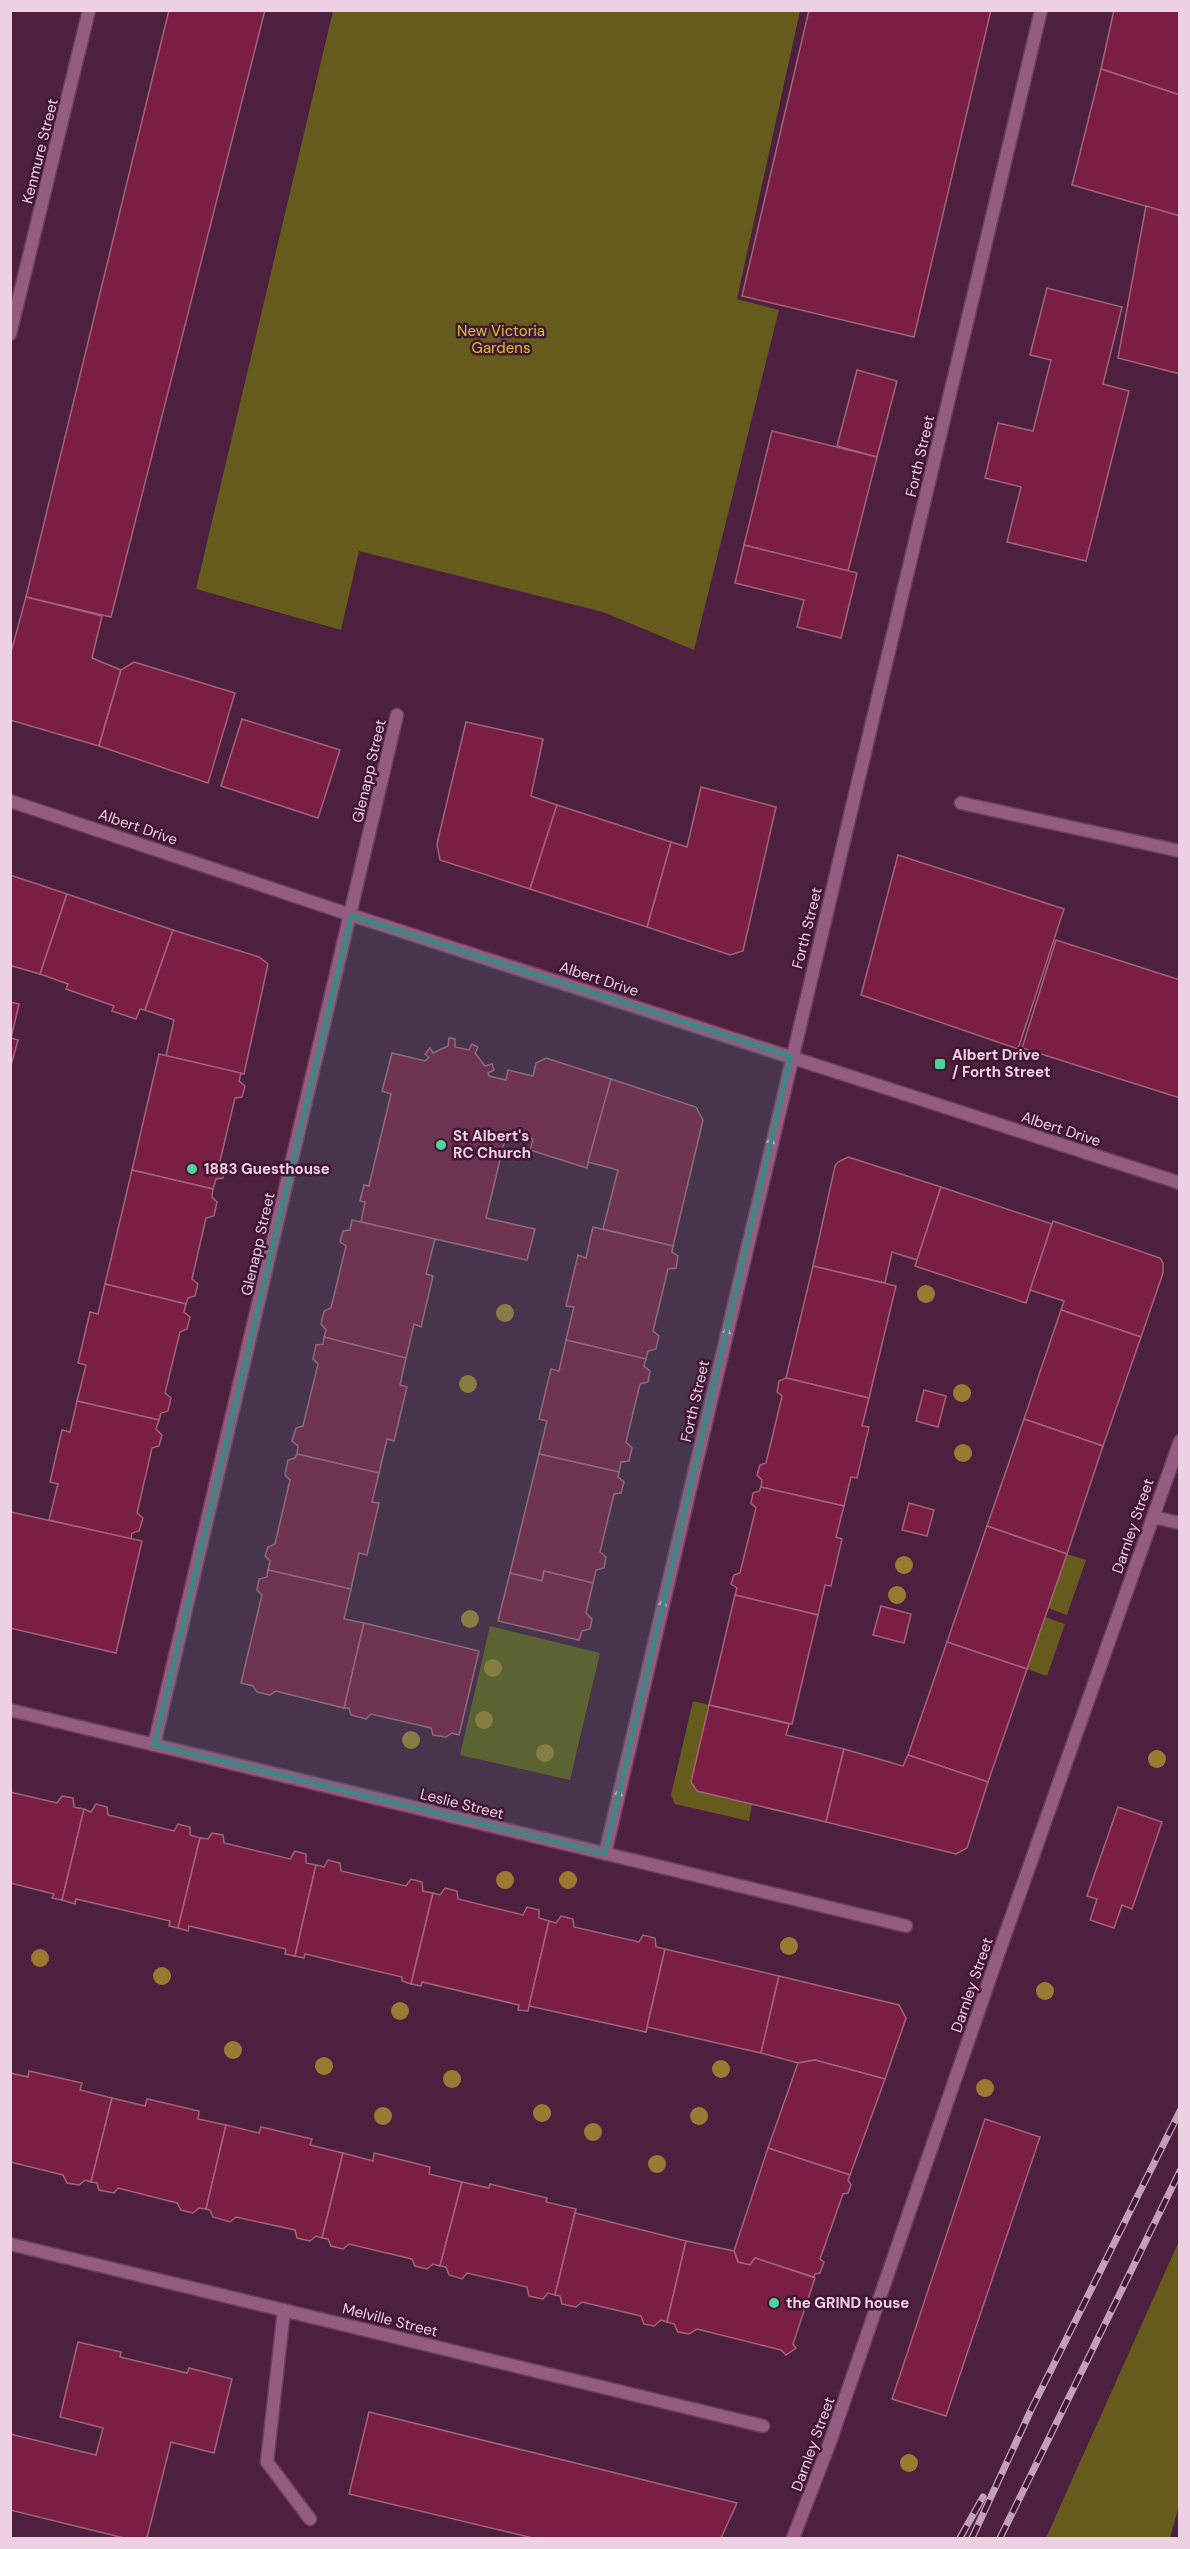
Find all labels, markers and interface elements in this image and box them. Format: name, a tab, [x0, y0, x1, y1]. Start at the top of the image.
street label: Kenmure Street	[17, 96, 63, 206]
park label: New Victoria Gardens	[457, 321, 545, 358]
street label: Forth Street	[901, 413, 939, 499]
street label: Glenapp Street	[347, 717, 391, 825]
street label: Albert Drive	[96, 804, 180, 850]
street label: Forth Street	[787, 885, 827, 971]
street label: Albert Drive	[557, 957, 641, 1001]
place label: Albert Drive / Forth Street	[952, 1045, 1050, 1082]
marker: Albert Drive / Forth Street	[933, 1057, 947, 1071]
street label: Albert Drive	[1019, 1107, 1103, 1151]
place label: St Albert's RC Church	[453, 1126, 531, 1163]
one-way arrow	[766, 1135, 775, 1154]
marker: St Albert's RC Church	[434, 1138, 448, 1152]
place label: 1883 Guesthouse	[204, 1159, 330, 1179]
marker: 1883 Guesthouse	[185, 1162, 199, 1176]
street label: Glenapp Street	[236, 1190, 280, 1298]
one-way arrow	[721, 1326, 731, 1344]
street label: Forth Street	[676, 1358, 714, 1444]
street label: Darnley Street	[1107, 1476, 1159, 1576]
one-way arrow	[658, 1598, 668, 1616]
street label: Leslie Street	[418, 1784, 506, 1824]
one-way arrow	[614, 1787, 623, 1806]
street label: Darnley Street	[946, 1935, 998, 2035]
place label: the GRIND house	[786, 2293, 909, 2313]
marker: the GRIND house	[767, 2296, 781, 2310]
street label: Melville Street	[340, 2298, 440, 2342]
street label: Darnley Street	[787, 2394, 839, 2494]

